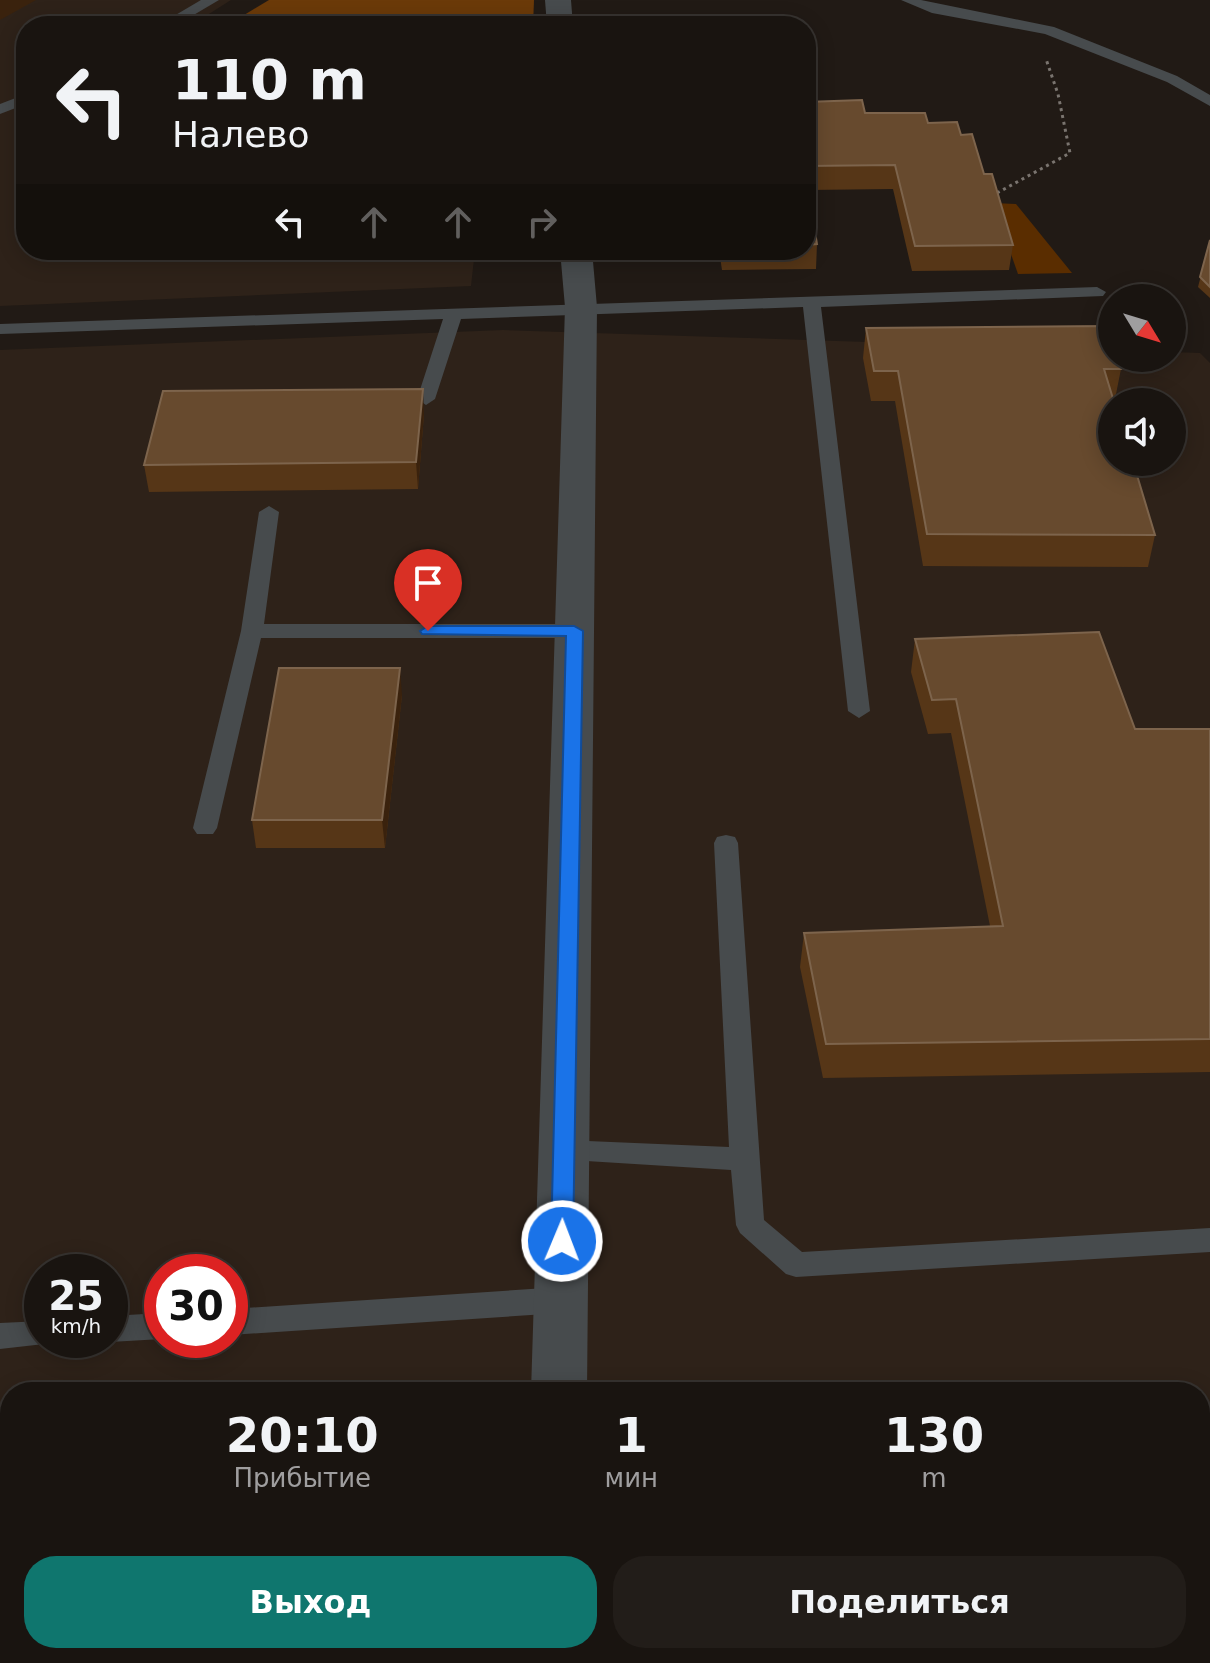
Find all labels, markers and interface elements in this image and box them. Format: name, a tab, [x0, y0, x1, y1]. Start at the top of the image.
text: 110 m	[172, 47, 367, 112]
icon: left	[40, 48, 144, 152]
text: Налево	[172, 114, 310, 155]
icon: left	[268, 200, 312, 244]
icon: ahead	[352, 200, 396, 244]
icon: ahead	[436, 200, 480, 244]
icon: right	[520, 200, 564, 244]
north arrow	[1098, 284, 1186, 372]
map controls	[1098, 284, 1186, 476]
button: sound	[1098, 388, 1186, 476]
pin	[394, 549, 462, 631]
icon: arrive	[406, 561, 450, 605]
position arrow	[520, 1199, 604, 1283]
speed limit sign: 30	[144, 1254, 248, 1358]
text: 25	[48, 1273, 104, 1319]
text: km/h	[51, 1314, 101, 1338]
text: 20:10	[226, 1407, 379, 1463]
text: 1	[615, 1407, 648, 1463]
text: 130	[884, 1407, 984, 1463]
text: Прибытие	[233, 1463, 371, 1493]
text: мин	[605, 1463, 658, 1493]
text: m	[921, 1463, 947, 1493]
button: Выход	[24, 1556, 597, 1648]
button: Поделиться	[613, 1556, 1186, 1648]

